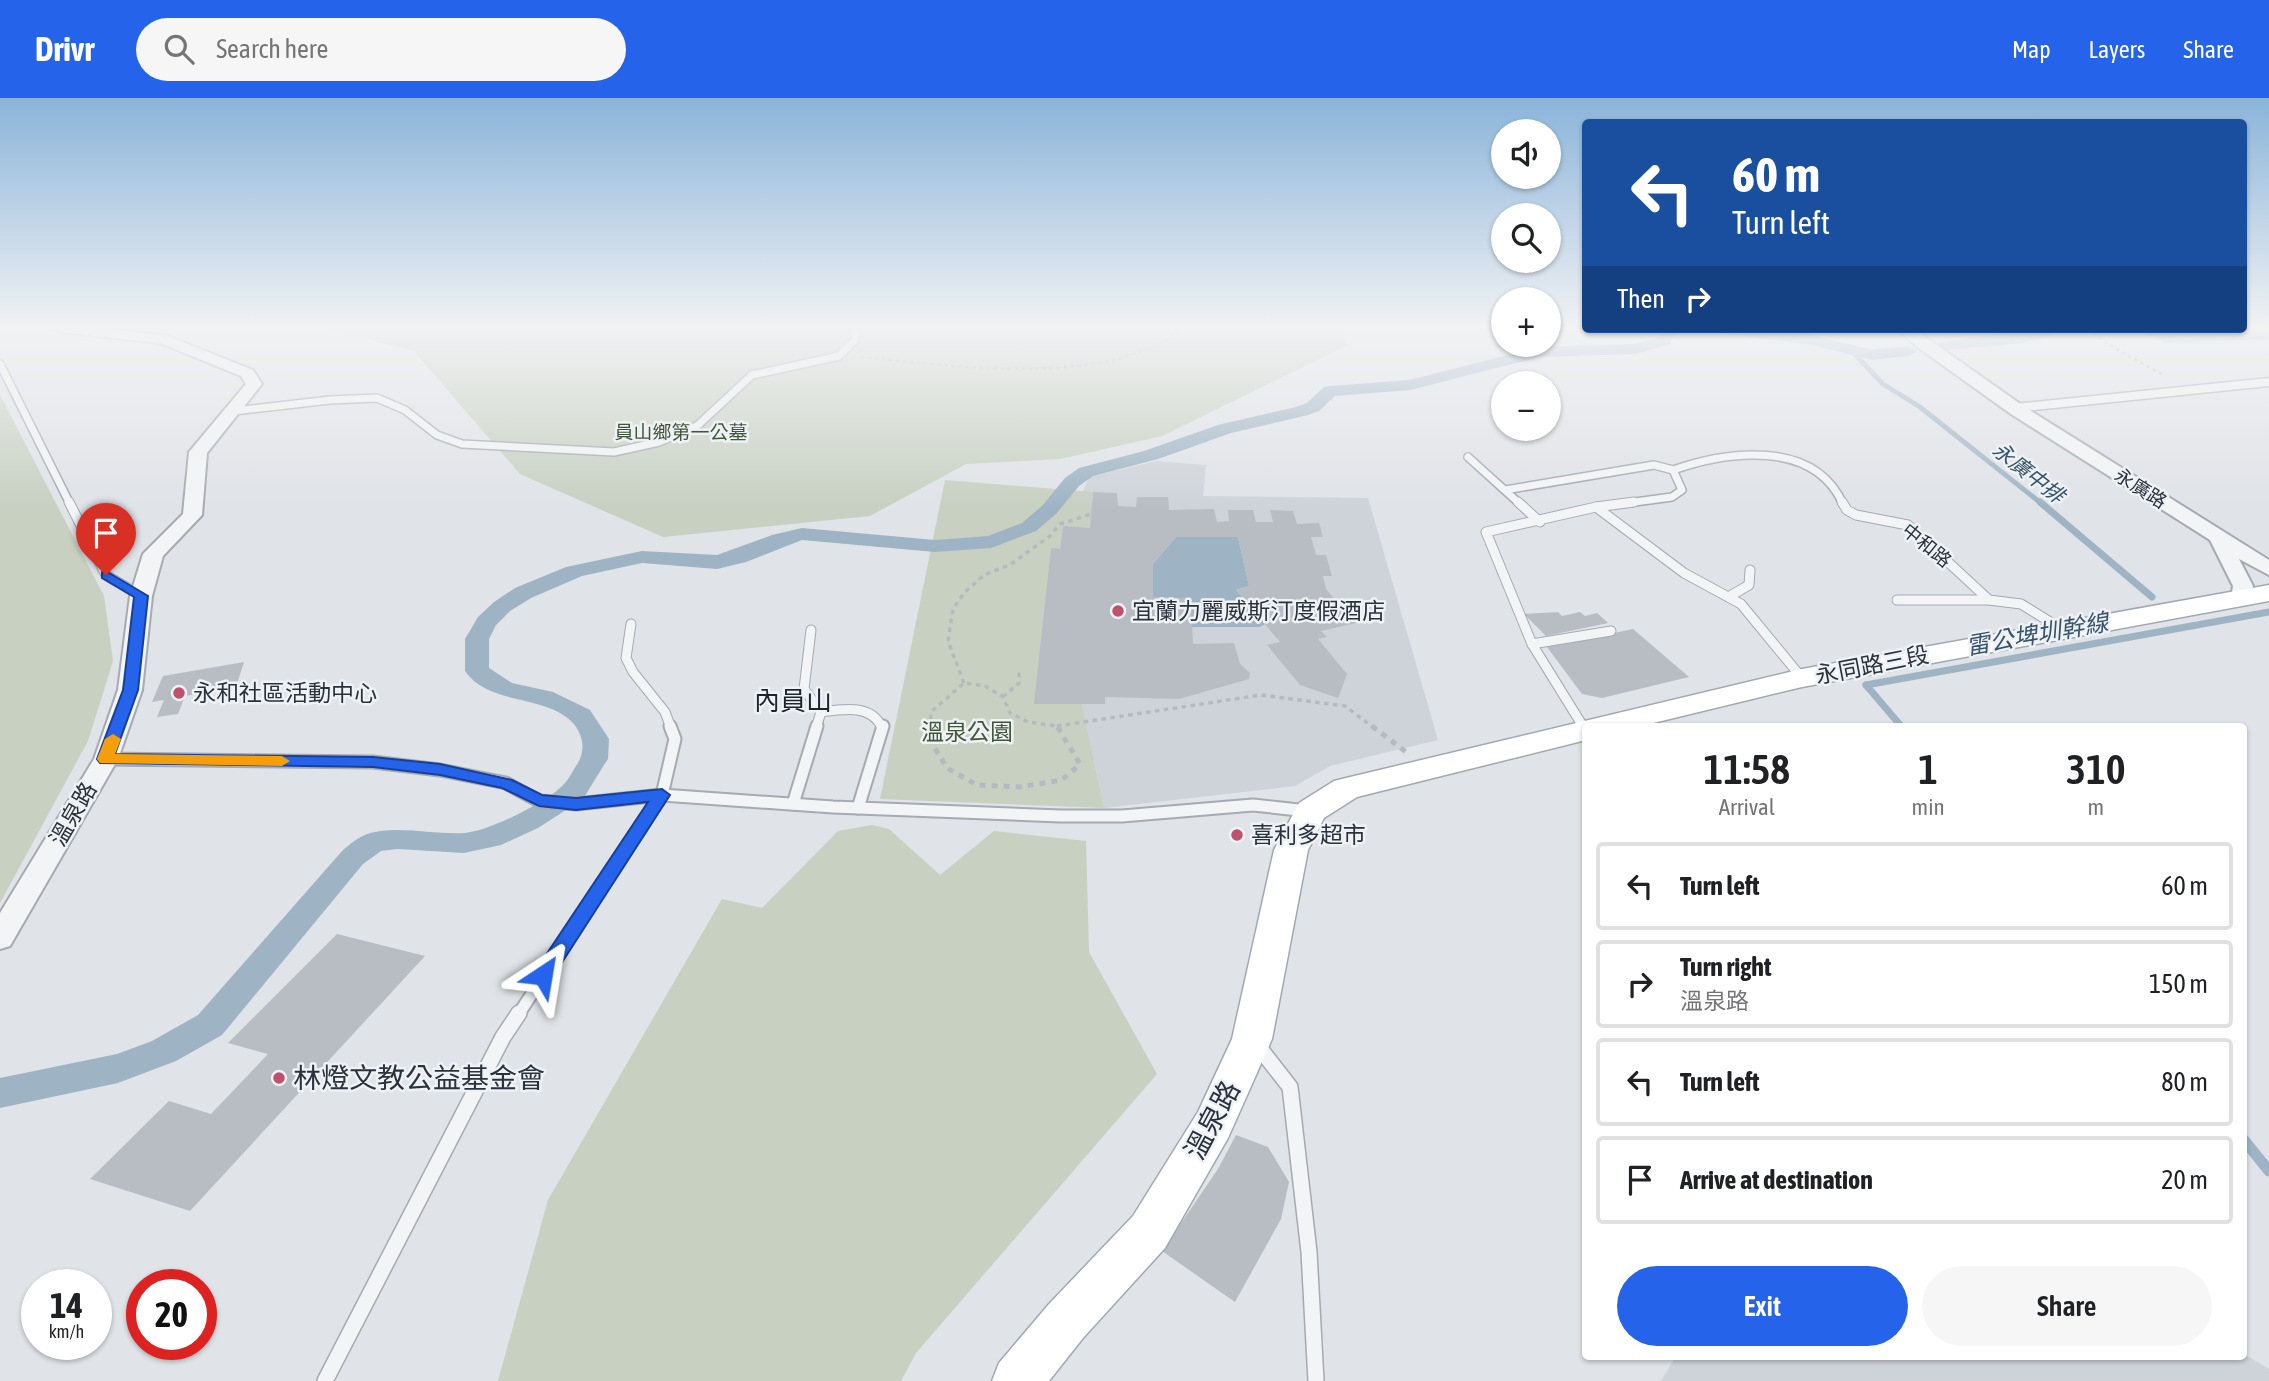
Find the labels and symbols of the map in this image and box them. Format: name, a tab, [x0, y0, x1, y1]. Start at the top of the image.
park label: 員山鄉第一公墓	[614, 421, 748, 443]
water label: 永廣中排	[1989, 437, 2072, 509]
street label: 永廣路	[2111, 464, 2171, 512]
pin	[76, 503, 136, 575]
street label: 中和路	[1898, 519, 1956, 571]
place label: 宜蘭力麗威斯汀度假酒店	[1132, 598, 1385, 624]
marker: 宜蘭力麗威斯汀度假酒店	[1110, 603, 1126, 619]
water label: 雷公埤圳幹線	[1964, 608, 2113, 660]
street label: 永同路三段	[1813, 641, 1931, 689]
place label: 永和社區活動中心	[193, 680, 377, 706]
marker: 永和社區活動中心	[171, 685, 187, 701]
district label: 內員山	[754, 686, 832, 716]
park label: 溫泉公園	[921, 719, 1013, 745]
street label: 溫泉路	[44, 778, 102, 850]
place label: 喜利多超市	[1251, 822, 1366, 848]
marker: 喜利多超市	[1229, 827, 1245, 843]
position arrow	[506, 938, 580, 1012]
place label: 林燈文教公益基金會	[293, 1062, 545, 1094]
marker: 林燈文教公益基金會	[271, 1070, 287, 1086]
street label: 溫泉路	[1178, 1075, 1246, 1165]
speed limit sign: 20	[126, 1269, 217, 1360]

